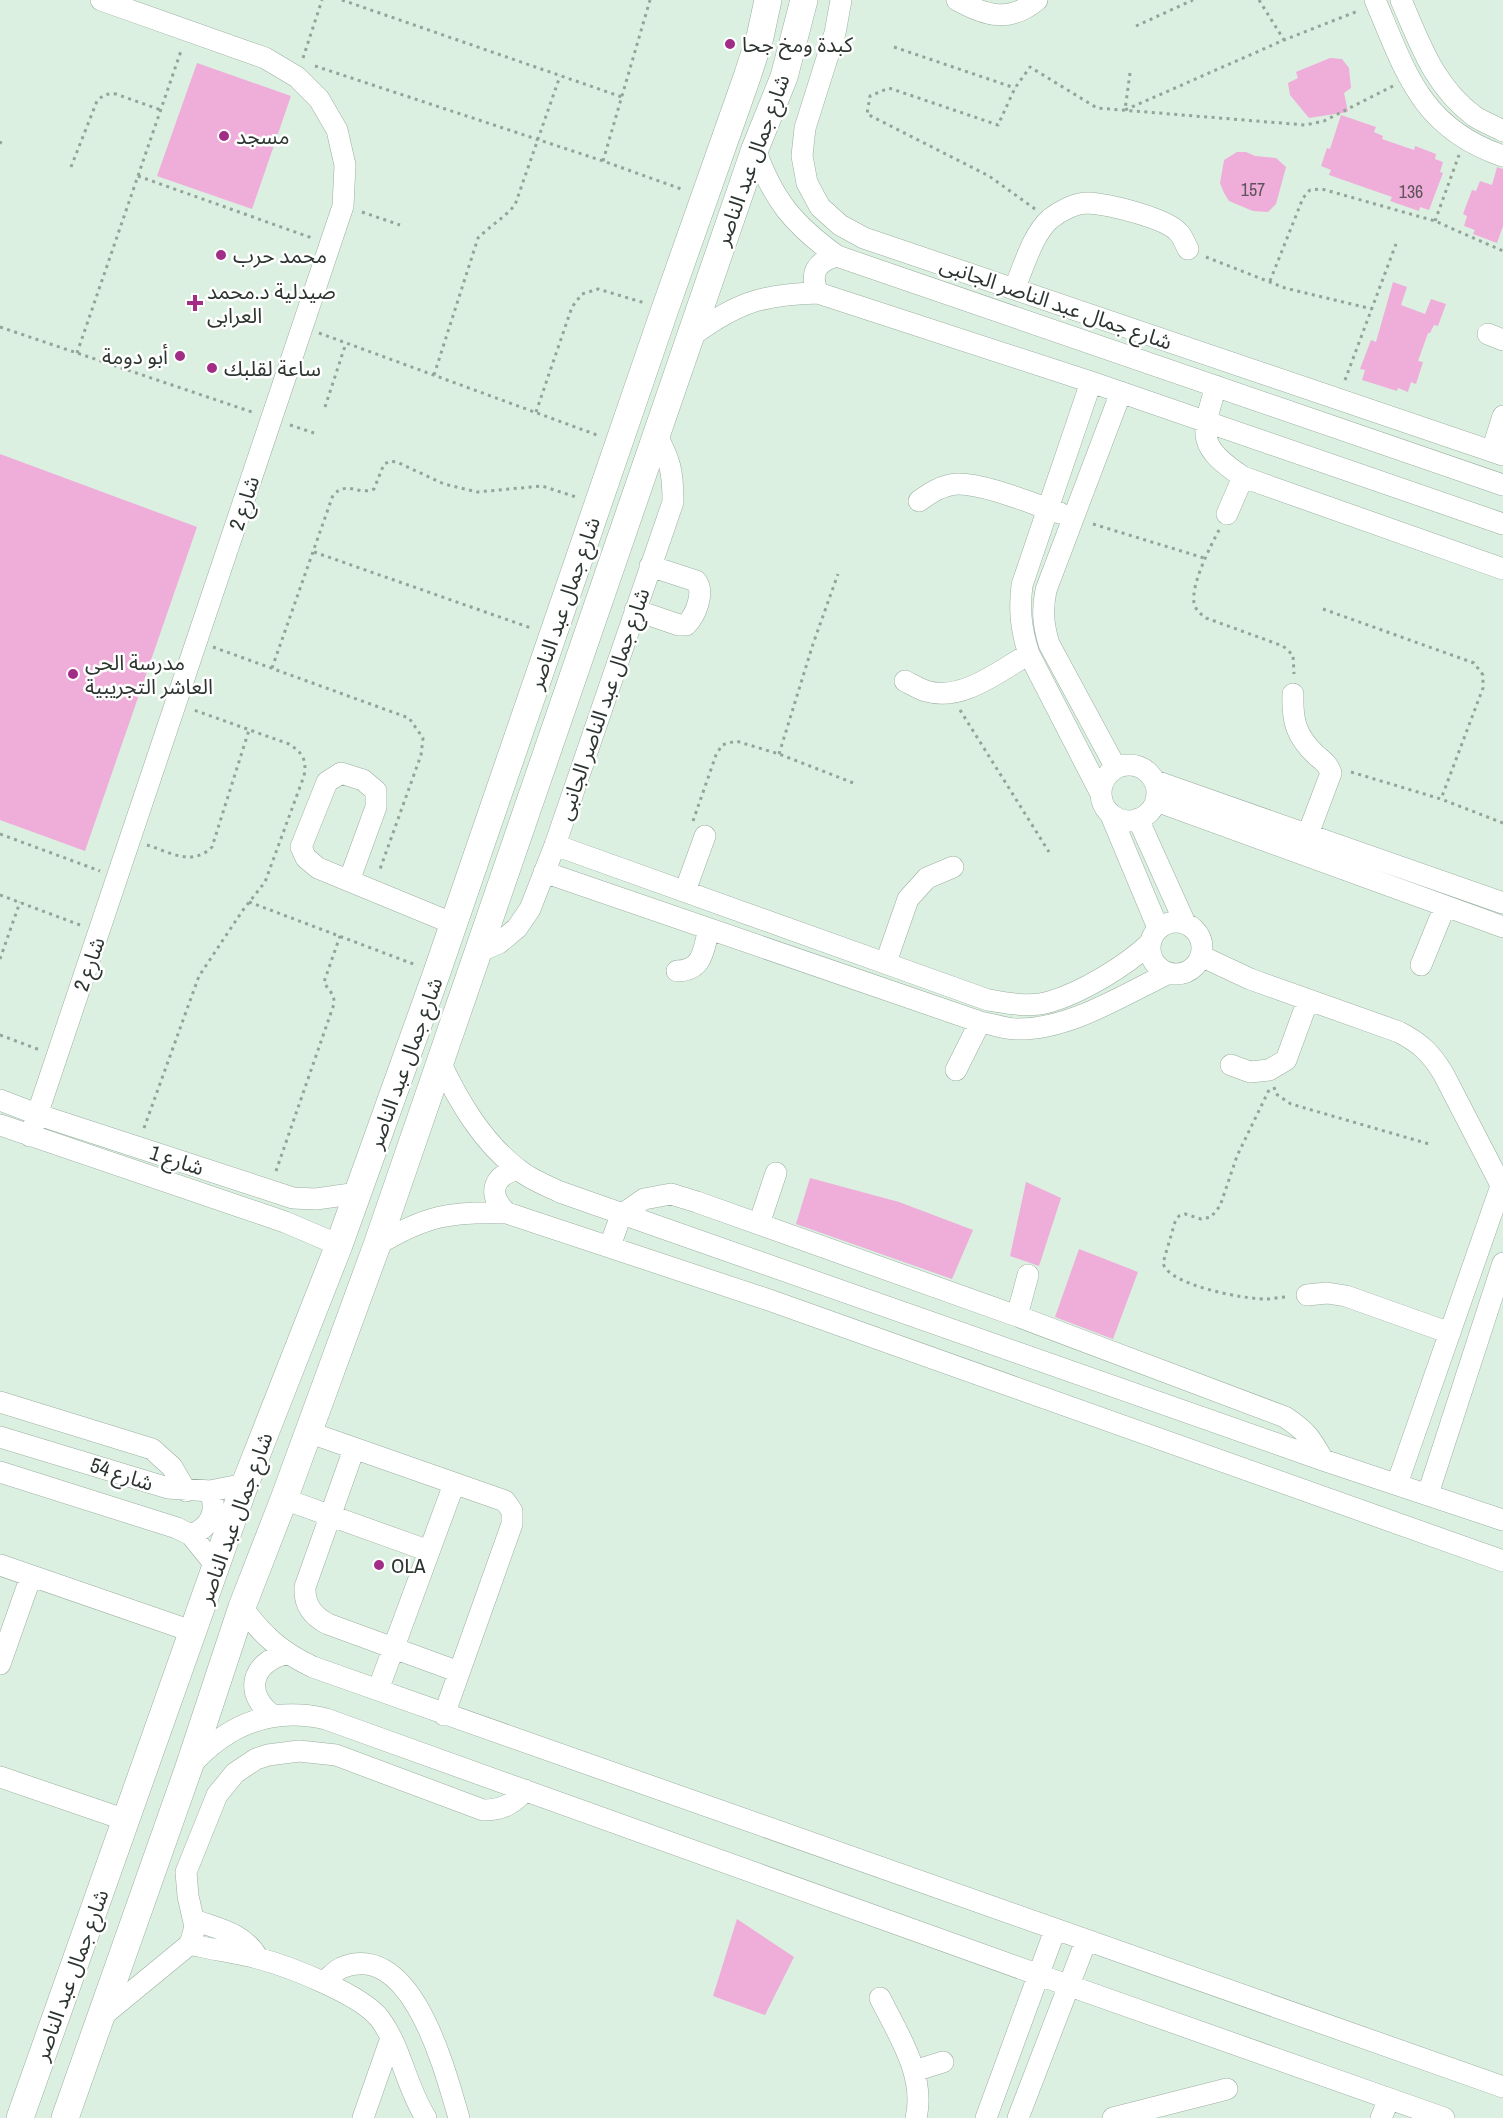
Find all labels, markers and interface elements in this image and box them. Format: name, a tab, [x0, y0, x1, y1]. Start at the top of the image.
place label: كبدة ومخ جحا	[742, 30, 853, 60]
marker: كبدة ومخ جحا	[723, 37, 737, 51]
street label: شارع جمال عبد الناصر	[707, 70, 797, 251]
place label: مسجد	[236, 122, 289, 151]
marker: مسجد	[217, 129, 231, 143]
house number: 157	[1241, 177, 1265, 202]
house number: 136	[1399, 179, 1423, 204]
place label: محمد حرب	[233, 241, 327, 270]
marker: محمد حرب	[214, 248, 228, 262]
street label: شارع جمال عبد الناصر الجانبى	[936, 250, 1176, 357]
place label: صيدلية د.محمد العرابى	[207, 277, 336, 330]
marker: صيدلية د.محمد العرابى	[188, 296, 202, 310]
place label: أبو دومة	[102, 342, 168, 371]
marker: أبو دومة	[173, 349, 187, 363]
place label: ساعة لقلبك	[224, 354, 321, 383]
marker: ساعة لقلبك	[205, 361, 219, 375]
street label: شارع 2	[222, 472, 267, 534]
street label: شارع جمال عبد الناصر	[521, 513, 608, 694]
street label: شارع جمال عبد الناصر الجانبى	[550, 584, 657, 824]
place label: مدرسة الحى العاشر التجريبية	[85, 648, 213, 701]
marker: مدرسة الحى العاشر التجريبية	[66, 667, 80, 681]
street label: شارع 2	[66, 933, 113, 995]
street label: شارع جمال عبد الناصر	[360, 973, 450, 1154]
street label: شارع 1	[146, 1138, 208, 1183]
street label: شارع جمال عبد الناصر	[190, 1428, 280, 1609]
street label: شارع 54	[86, 1450, 157, 1499]
place label: OLA	[391, 1551, 426, 1580]
marker: OLA	[372, 1558, 386, 1572]
street label: شارع جمال عبد الناصر	[26, 1885, 116, 2066]

